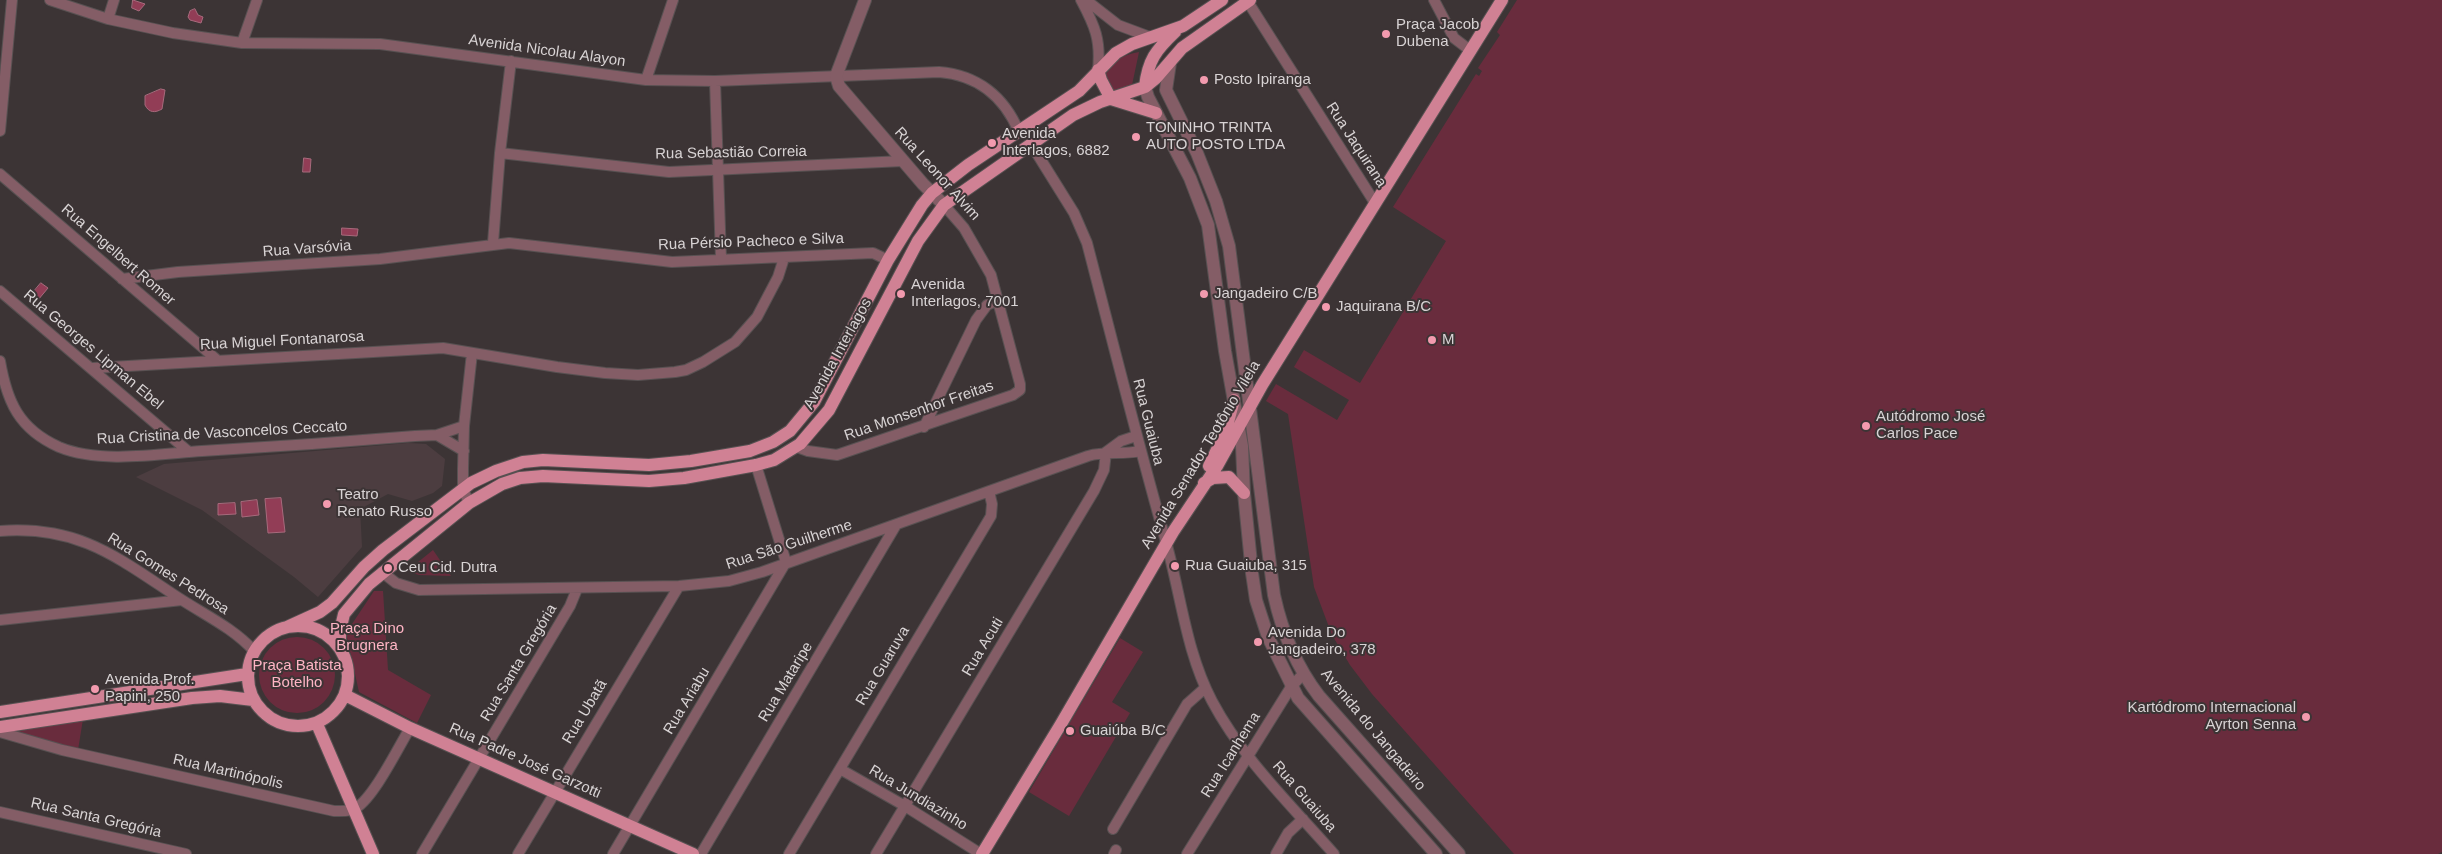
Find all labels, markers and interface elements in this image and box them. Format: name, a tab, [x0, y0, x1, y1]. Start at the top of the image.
place label: Praça Jacob Dubena	[1396, 16, 1479, 51]
marker: Praça Jacob Dubena	[1380, 28, 1392, 40]
street label: Avenida Nicolau Alayon	[467, 31, 627, 71]
place label: Posto Ipiranga	[1214, 71, 1311, 89]
marker: Posto Ipiranga	[1198, 74, 1210, 86]
street label: Rua Jaquirana	[1322, 99, 1390, 191]
place label: TONINHO TRINTA AUTO POSTO LTDA	[1146, 119, 1285, 154]
street label: Rua Leonor Alvim	[890, 124, 984, 224]
place label: Avenida Interlagos, 6882	[1002, 125, 1110, 160]
marker: TONINHO TRINTA AUTO POSTO LTDA	[1130, 131, 1142, 143]
marker: Avenida Interlagos, 6882	[986, 137, 998, 149]
street label: Rua Sebastião Correia	[655, 143, 807, 163]
street label: Rua Engelbert Romer	[57, 201, 179, 309]
street label: Rua Pérsio Pacheco e Silva	[658, 230, 844, 254]
street label: Rua Varsóvia	[262, 237, 352, 261]
place label: Avenida Interlagos, 7001	[911, 276, 1019, 311]
place label: Jangadeiro C/B	[1214, 285, 1317, 303]
street label: Rua Georges Lipman Ebel	[20, 286, 166, 414]
marker: Avenida Interlagos, 7001	[895, 288, 907, 300]
marker: Jangadeiro C/B	[1198, 288, 1210, 300]
street label: Avenida Interlagos	[800, 295, 876, 413]
place label: Jaquirana B/C	[1336, 298, 1431, 316]
marker: Jaquirana B/C	[1320, 301, 1332, 313]
street label: Rua Miguel Fontanarosa	[200, 328, 364, 354]
place label: M	[1442, 331, 1454, 349]
marker: M	[1426, 334, 1438, 346]
street label: Avenida Senador Teotônio Vilela	[1138, 358, 1264, 552]
street label: Rua Monsenhor Freitas	[842, 377, 996, 445]
street label: Rua Guaiuba	[1129, 377, 1167, 467]
place label: Autódromo José Carlos Pace	[1876, 408, 1985, 443]
street label: Rua Cristina de Vasconcelos Ceccato	[96, 417, 348, 449]
marker: Autódromo José Carlos Pace	[1860, 420, 1872, 432]
place label: Teatro Renato Russo	[337, 486, 432, 521]
marker: Teatro Renato Russo	[321, 498, 333, 510]
street label: Rua São Guilherme	[724, 516, 854, 574]
street label: Rua Gomes Pedrosa	[104, 529, 232, 619]
place label: Rua Guaiuba, 315	[1185, 557, 1307, 575]
place label: Ceu Cid. Dutra	[398, 559, 497, 577]
marker: Rua Guaiuba, 315	[1169, 560, 1181, 572]
marker: Ceu Cid. Dutra	[382, 562, 394, 574]
street label: Rua Santa Gregória	[477, 601, 561, 725]
street label: Rua Acuti	[959, 614, 1007, 680]
park label: Praça Dino Brugnera	[330, 620, 404, 655]
street label: Rua Guaruva	[852, 623, 914, 709]
place label: Avenida Do Jangadeiro, 378	[1268, 624, 1376, 659]
marker: Avenida Do Jangadeiro, 378	[1252, 636, 1264, 648]
street label: Rua Mataripe	[755, 639, 817, 725]
park label: Praça Batista Botelho	[252, 657, 342, 692]
street label: Rua Ariabu	[660, 664, 714, 738]
street label: Avenida do Jangadeiro	[1317, 666, 1429, 794]
place label: Avenida Prof. Papini, 250	[105, 671, 195, 706]
street label: Rua Ubatã	[559, 677, 611, 747]
marker: Avenida Prof. Papini, 250	[89, 683, 101, 695]
place label: Kartódromo Internacional Ayrton Senna	[2128, 699, 2296, 734]
street label: Rua Icanhema	[1198, 709, 1264, 801]
marker: Kartódromo Internacional Ayrton Senna	[2300, 711, 2312, 723]
street label: Rua Padre José Garzotti	[446, 719, 604, 803]
place label: Guaiúba B/C	[1080, 722, 1166, 740]
marker: Guaiúba B/C	[1064, 725, 1076, 737]
street label: Rua Martinópolis	[171, 751, 285, 793]
street label: Rua Guaiuba	[1268, 758, 1340, 836]
street label: Rua Jundiazinho	[865, 762, 971, 834]
street label: Rua Santa Gregória	[29, 794, 163, 842]

